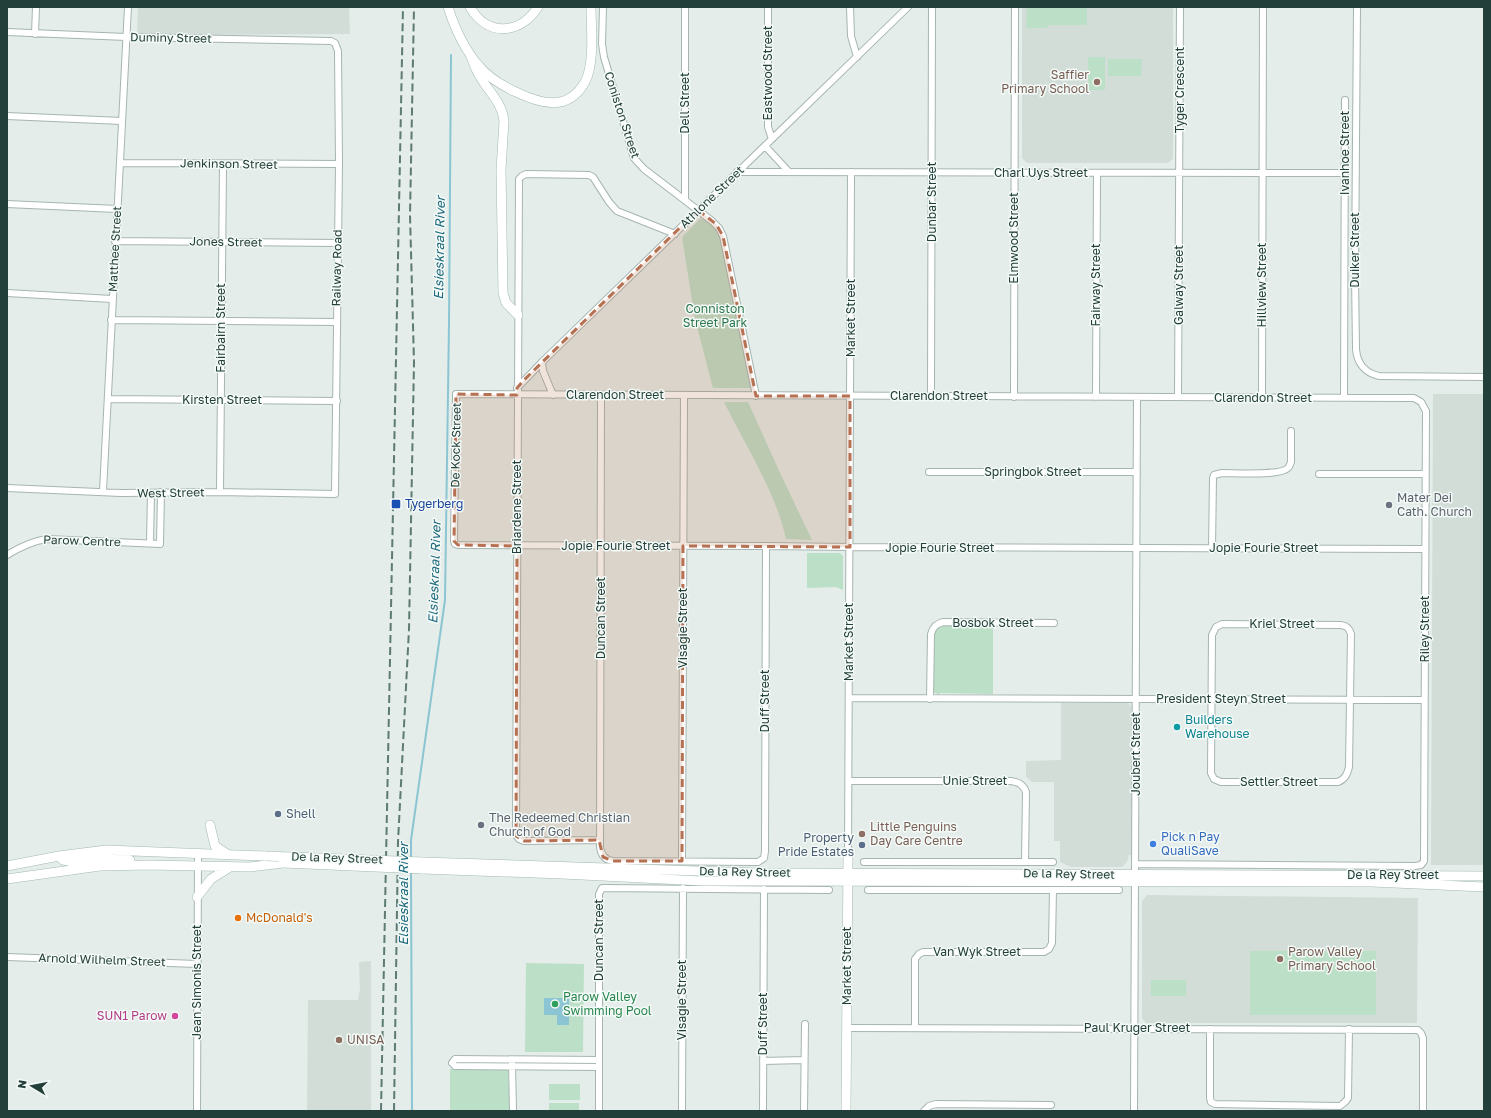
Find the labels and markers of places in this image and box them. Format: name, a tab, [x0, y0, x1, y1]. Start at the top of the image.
place label: Saffier Primary School	[1001, 67, 1089, 96]
marker: Saffier Primary School	[1092, 77, 1102, 87]
place label: Mater Dei Cath. Church	[1397, 490, 1472, 519]
place label: Tygerberg	[405, 496, 463, 511]
marker: Tygerberg	[390, 498, 402, 510]
marker: Mater Dei Cath. Church	[1384, 500, 1394, 510]
place label: Builders Warehouse	[1185, 712, 1250, 741]
marker: Builders Warehouse	[1172, 722, 1182, 732]
place label: Shell	[286, 806, 316, 821]
marker: Shell	[273, 809, 283, 819]
place label: The Redeemed Christian Church of God	[489, 810, 630, 839]
place label: Little Penguins Day Care Centre	[870, 819, 963, 848]
marker: The Redeemed Christian Church of God	[476, 820, 486, 830]
marker: Little Penguins Day Care Centre	[857, 829, 867, 839]
place label: Pick n Pay QualiSave	[1161, 829, 1220, 858]
place label: Property Pride Estates	[778, 830, 854, 859]
marker: Pick n Pay QualiSave	[1148, 839, 1158, 849]
marker: Property Pride Estates	[857, 840, 867, 850]
place label: McDonald's	[246, 910, 313, 925]
marker: McDonald's	[233, 913, 243, 923]
place label: Parow Valley Primary School	[1288, 944, 1376, 973]
marker: Parow Valley Primary School	[1275, 954, 1285, 964]
place label: Parow Valley Swimming Pool	[563, 989, 652, 1018]
marker: Parow Valley Swimming Pool	[550, 999, 560, 1009]
place label: SUN1 Parow	[97, 1008, 167, 1023]
marker: SUN1 Parow	[170, 1011, 180, 1021]
place label: UNISA	[347, 1032, 384, 1047]
marker: UNISA	[334, 1035, 344, 1045]

